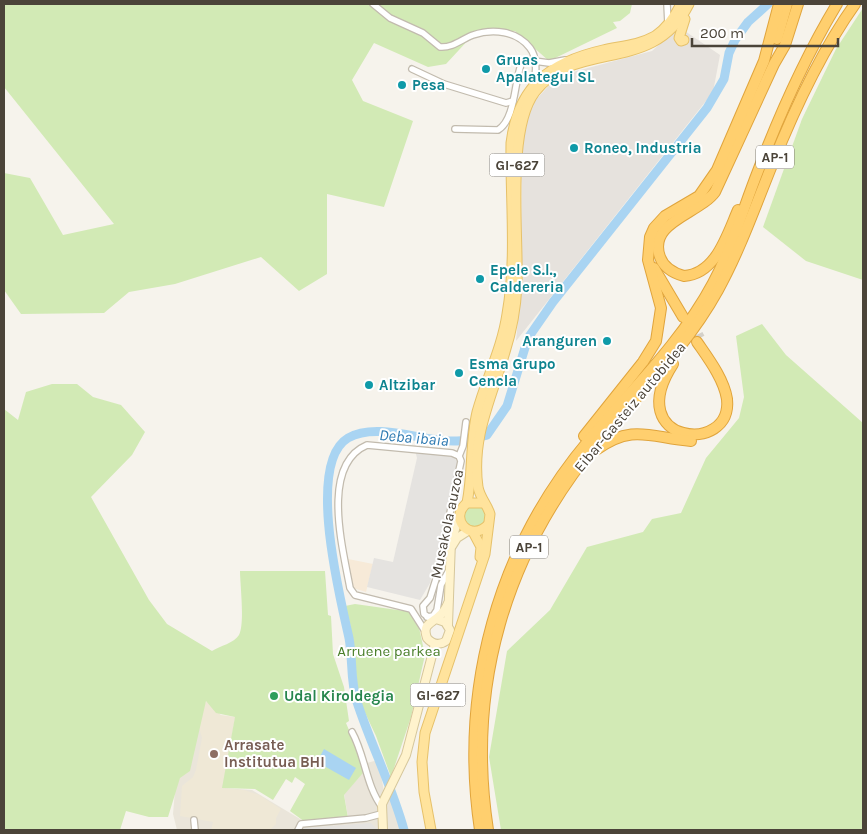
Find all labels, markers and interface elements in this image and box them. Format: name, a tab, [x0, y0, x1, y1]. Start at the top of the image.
scale bar	[692, 15, 838, 47]
text: 200 m	[700, 24, 744, 42]
place label: Gruas Apalategui SL	[496, 51, 595, 86]
marker: Gruas Apalategui SL	[480, 63, 492, 75]
place label: Pesa	[412, 76, 445, 94]
marker: Pesa	[396, 79, 408, 91]
place label: Roneo, Industria	[584, 139, 701, 157]
marker: Roneo, Industria	[568, 142, 580, 154]
road number: AP-1	[756, 146, 794, 168]
road number: GI-627	[490, 154, 544, 176]
place label: Epele S.l., Caldereria	[490, 261, 563, 296]
marker: Epele S.l., Caldereria	[474, 273, 486, 285]
place label: Aranguren	[522, 332, 597, 350]
marker: Aranguren	[601, 335, 613, 347]
street label: Eibar-Gasteiz autobidea	[570, 338, 690, 476]
place label: Esma Grupo Cencla	[469, 355, 556, 390]
marker: Esma Grupo Cencla	[453, 367, 465, 379]
place label: Altzibar	[379, 376, 435, 394]
marker: Altzibar	[363, 379, 375, 391]
water label: Deba ibaia	[378, 425, 450, 450]
street label: Musakola auzoa	[427, 468, 467, 580]
road number: AP-1	[510, 536, 548, 558]
park label: Arruene parkea	[337, 642, 441, 660]
road number: GI-627	[410, 684, 466, 706]
place label: Udal Kiroldegia	[284, 687, 394, 705]
marker: Udal Kiroldegia	[268, 690, 280, 702]
place label: Arrasate Institutua BHI	[224, 736, 325, 771]
marker: Arrasate Institutua BHI	[208, 748, 220, 760]

